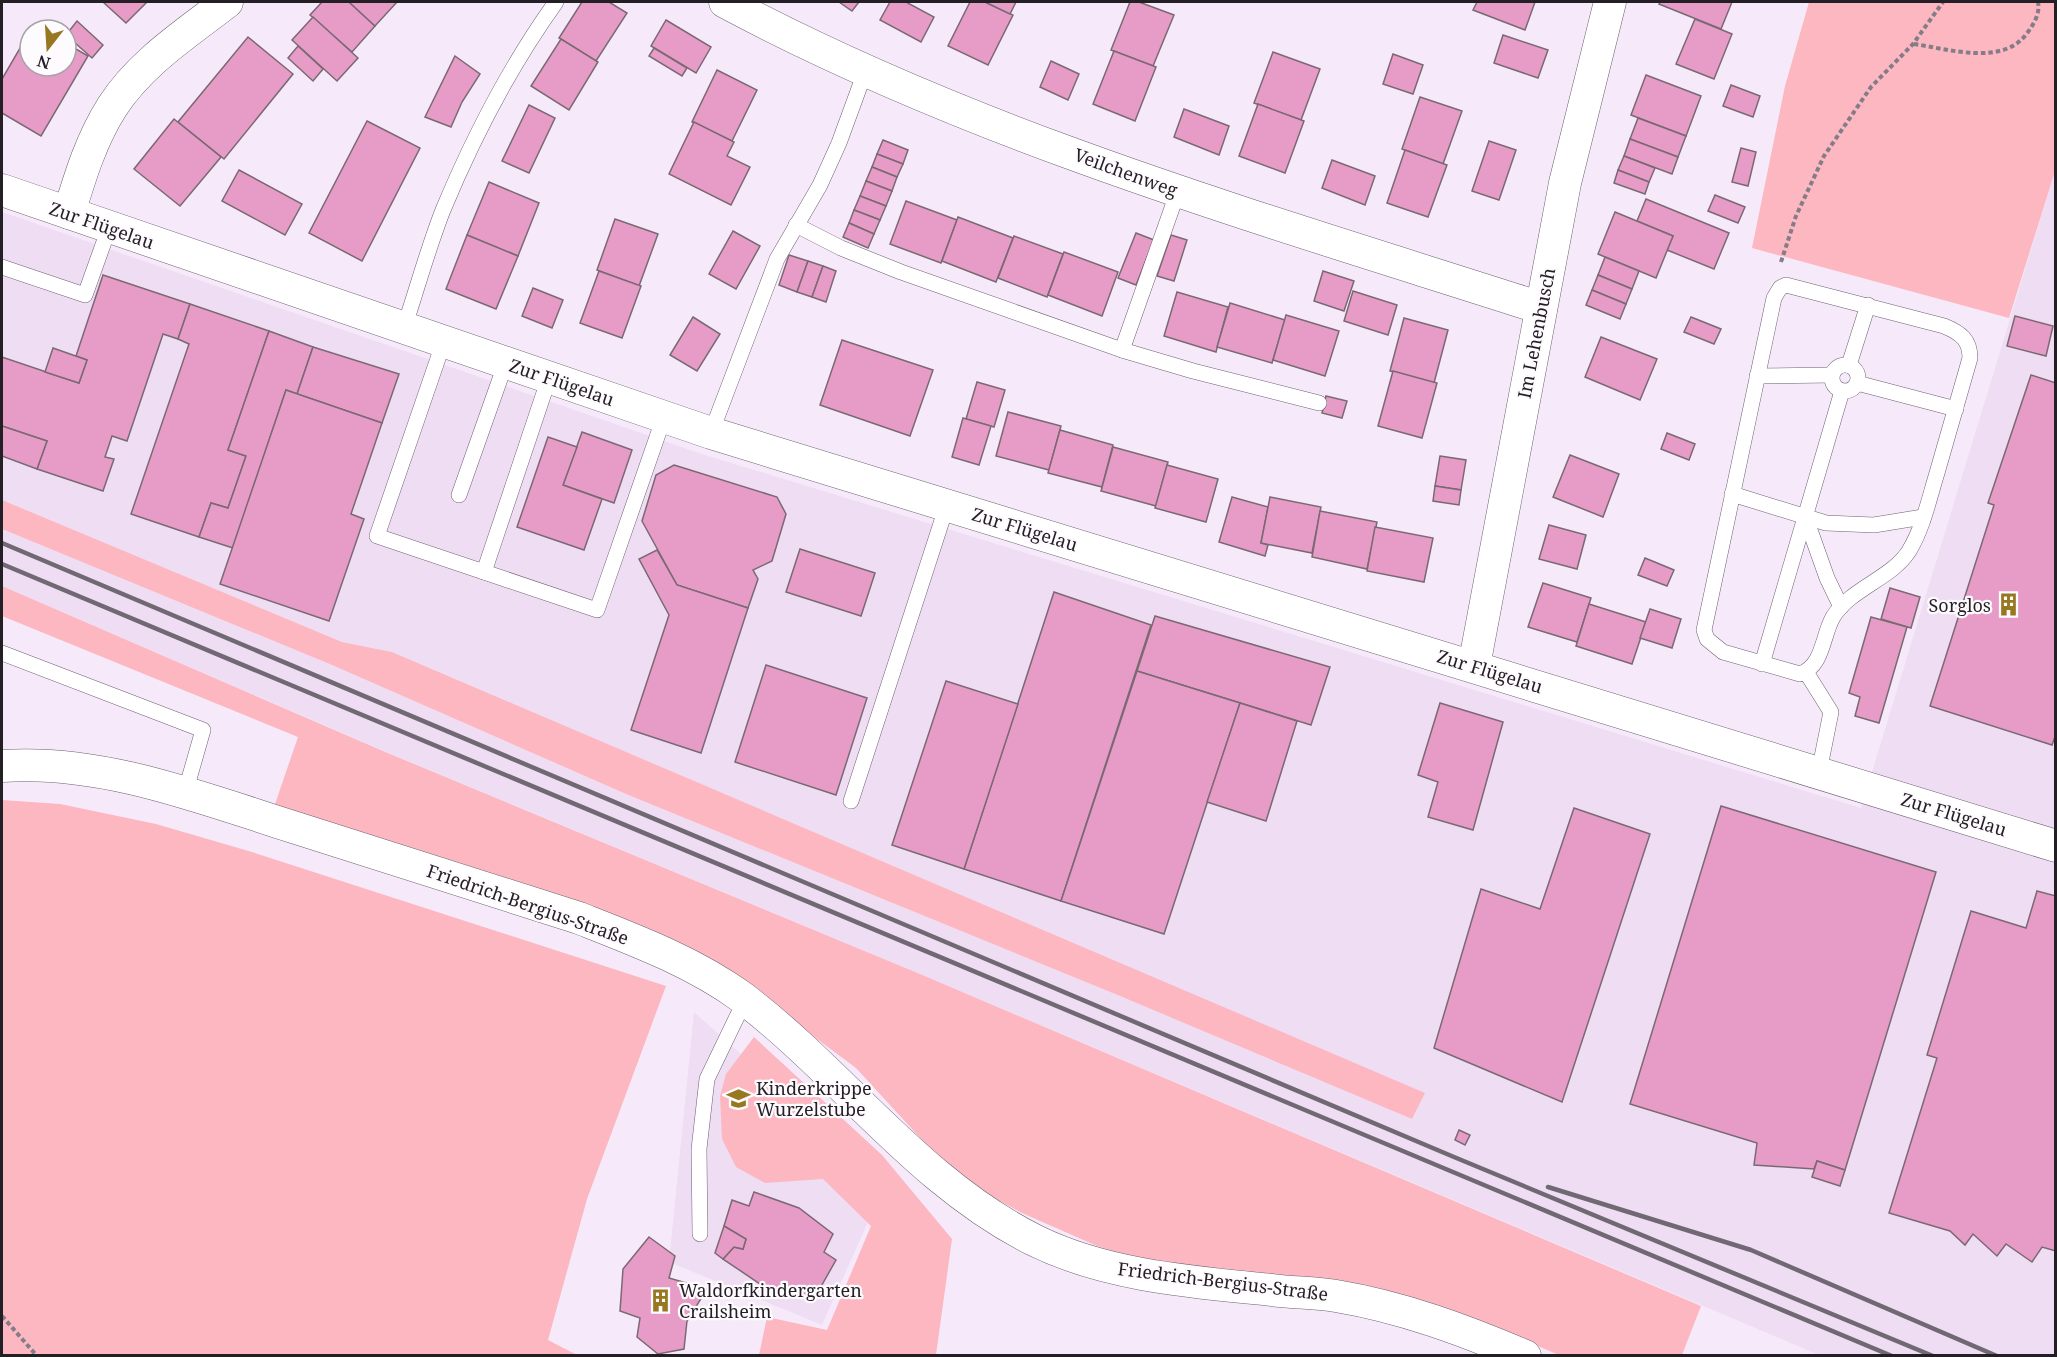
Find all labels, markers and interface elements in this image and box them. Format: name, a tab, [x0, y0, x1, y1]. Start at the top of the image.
north arrow	[18, 18, 78, 78]
text: N	[34, 50, 53, 75]
street label: Veilchenweg	[1071, 142, 1181, 202]
street label: Zur Flügelau	[46, 196, 158, 254]
street label: Im Lehenbusch	[1512, 266, 1560, 400]
street label: Zur Flügelau	[506, 353, 618, 411]
street label: Zur Flügelau	[969, 502, 1081, 557]
building icon: Sorglos	[1996, 592, 2022, 618]
place label: Sorglos	[1929, 593, 1991, 617]
street label: Zur Flügelau	[1434, 644, 1546, 699]
street label: Zur Flügelau	[1898, 787, 2010, 842]
street label: Friedrich-Bergius-Straße	[424, 858, 632, 950]
place label: Kinderkrippe Wurzelstube	[756, 1076, 872, 1121]
school or university icon: Kinderkrippe Wurzelstube	[725, 1085, 751, 1111]
street label: Friedrich-Bergius-Straße	[1116, 1256, 1330, 1306]
place label: Waldorfkindergarten Crailsheim	[679, 1278, 862, 1323]
building icon: Waldorfkindergarten Crailsheim	[648, 1287, 674, 1313]

